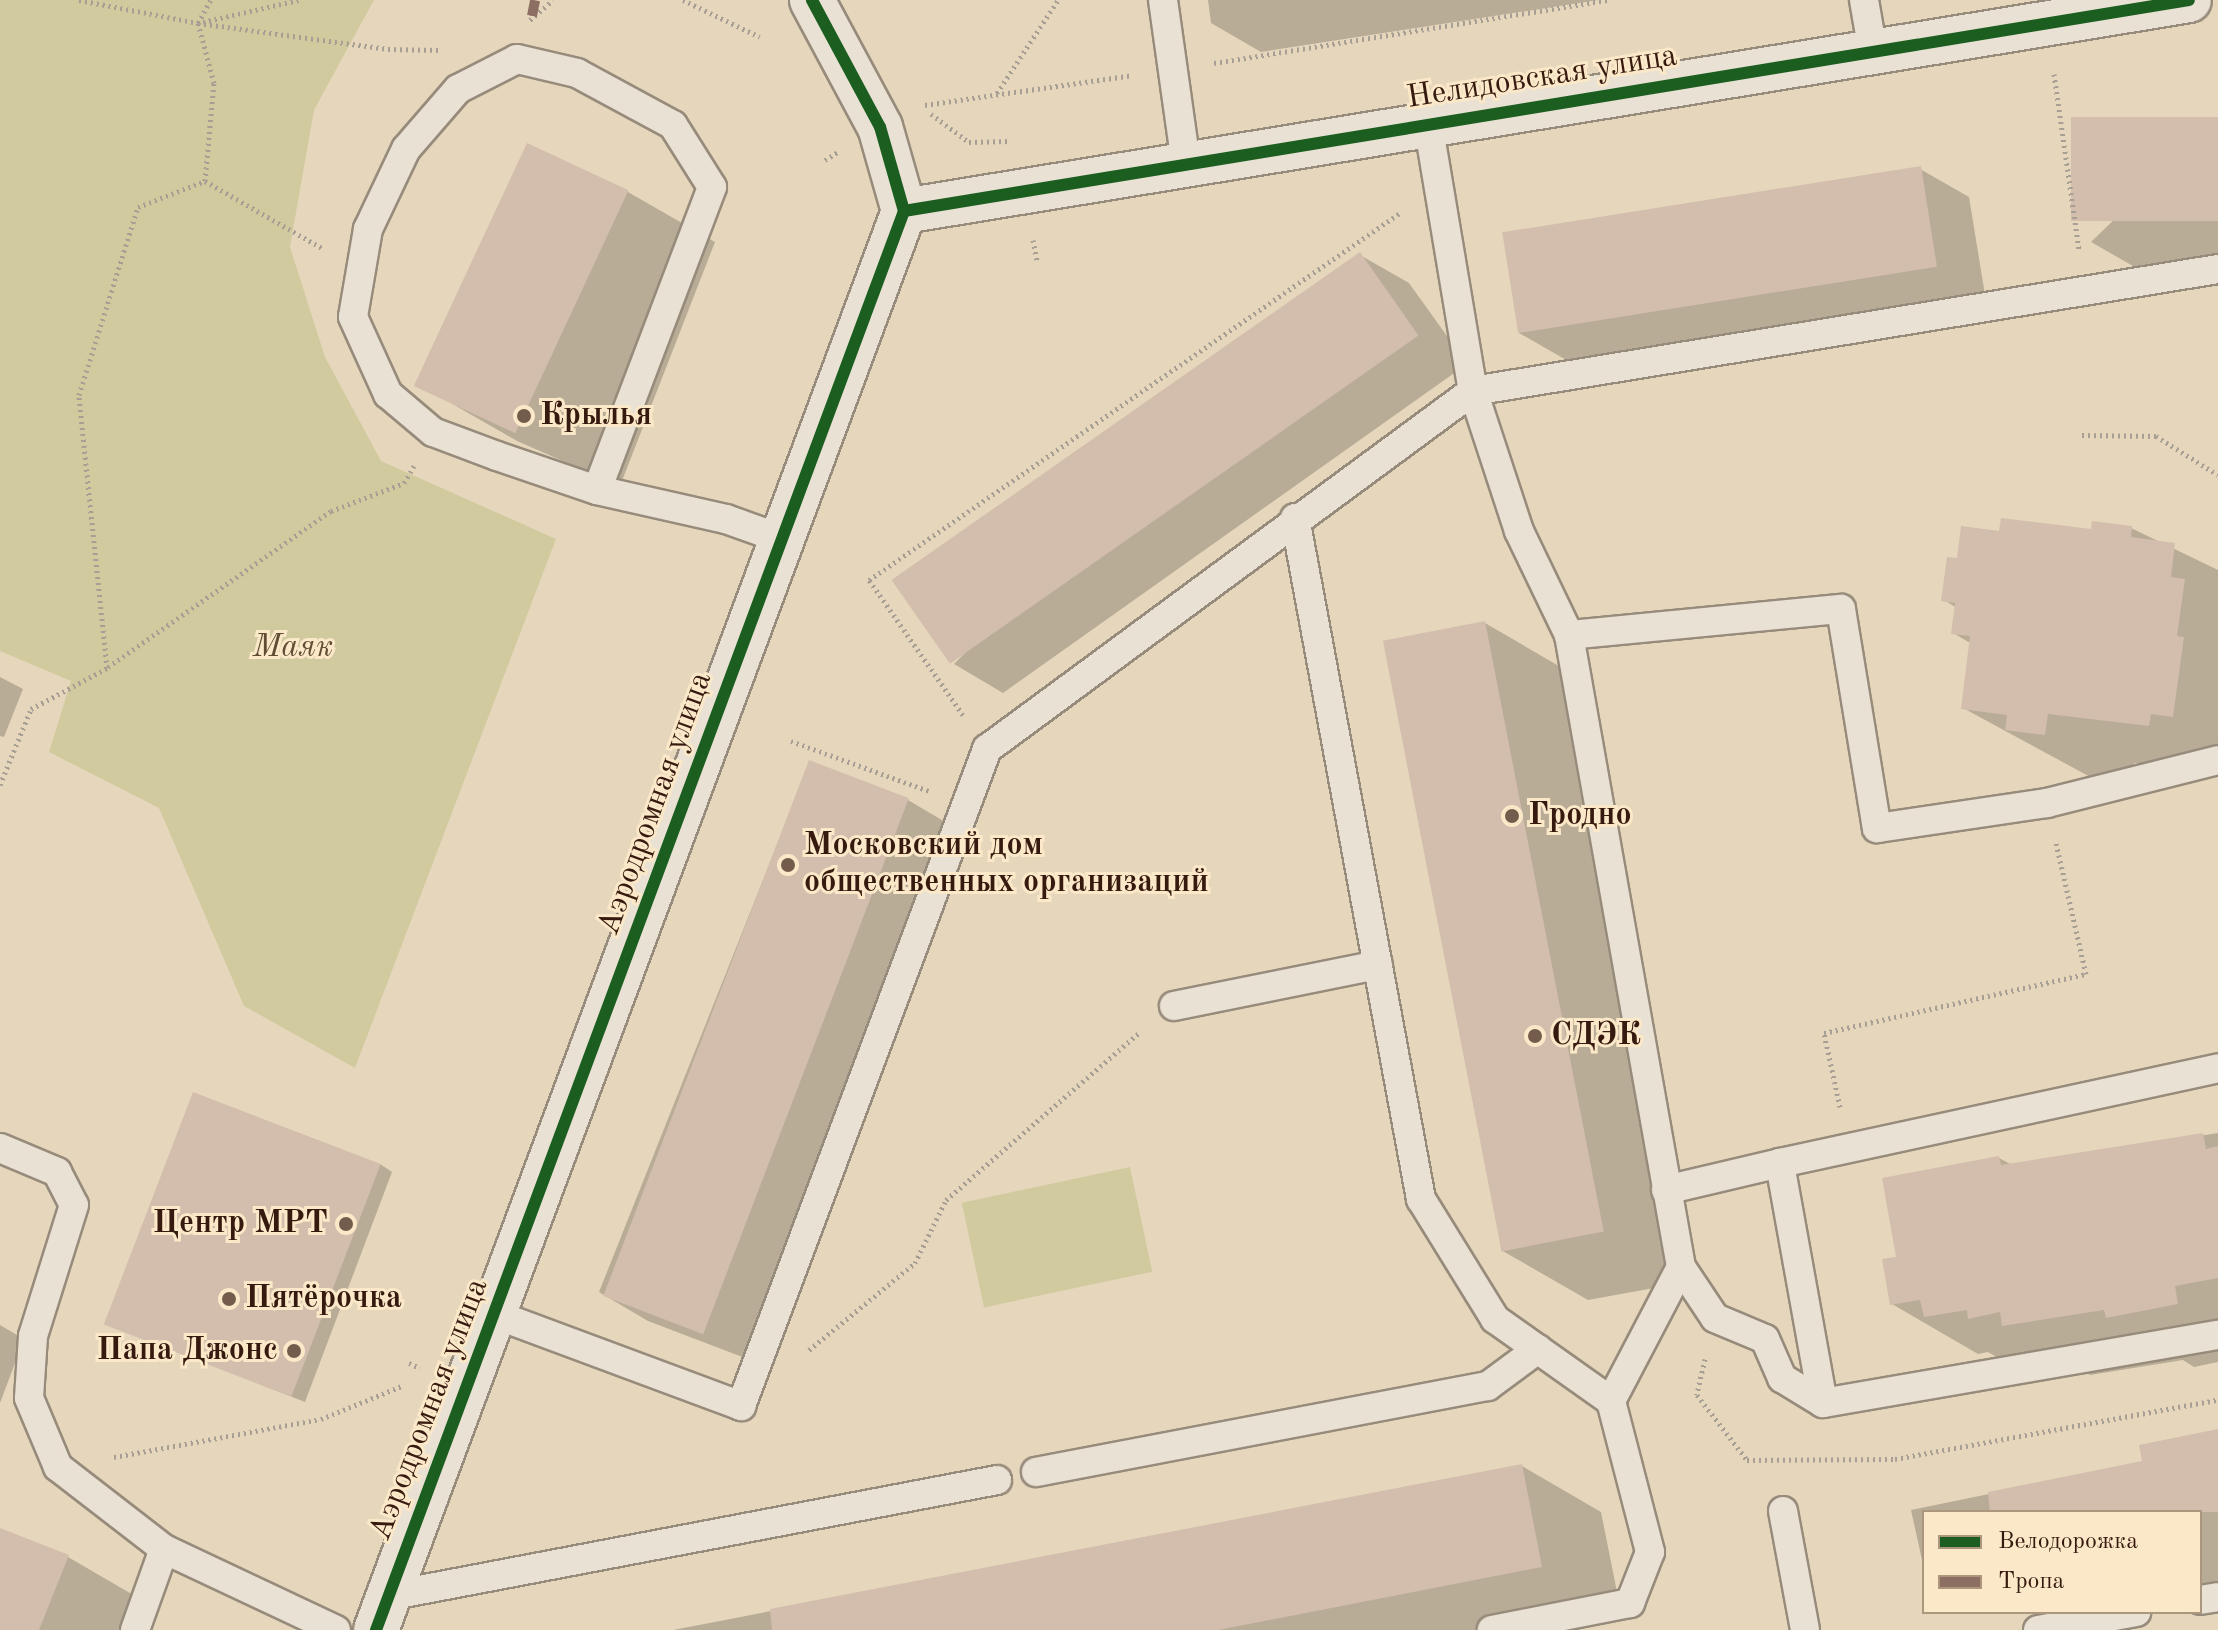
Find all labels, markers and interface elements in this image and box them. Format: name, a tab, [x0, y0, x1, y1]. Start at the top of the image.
street label: Нелидовская улица	[1404, 38, 1680, 118]
place label: Крылья	[540, 397, 652, 435]
marker: Крылья	[515, 407, 533, 425]
park label: Маяк	[253, 629, 333, 667]
street label: Аэродромная улица	[590, 667, 722, 941]
place label: Гродно	[1528, 797, 1632, 835]
marker: Гродно	[1503, 807, 1521, 825]
place label: Московский дом общественных организаций	[804, 828, 1209, 903]
marker: Московский дом общественных организаций	[779, 856, 797, 874]
place label: СДЭК	[1551, 1017, 1641, 1055]
marker: СДЭК	[1526, 1027, 1544, 1045]
place label: Центр МРТ	[153, 1205, 328, 1243]
marker: Центр МРТ	[335, 1213, 357, 1235]
street label: Аэродромная улица	[362, 1273, 498, 1547]
place label: Пятёрочка	[245, 1280, 402, 1318]
marker: Пятёрочка	[220, 1290, 238, 1308]
place label: Папа Джонс	[96, 1332, 278, 1370]
marker: Папа Джонс	[285, 1342, 303, 1360]
legend	[1922, 1510, 2202, 1614]
text: Велодорожка	[1998, 1530, 2138, 1554]
text: Тропа	[1998, 1570, 2064, 1594]

